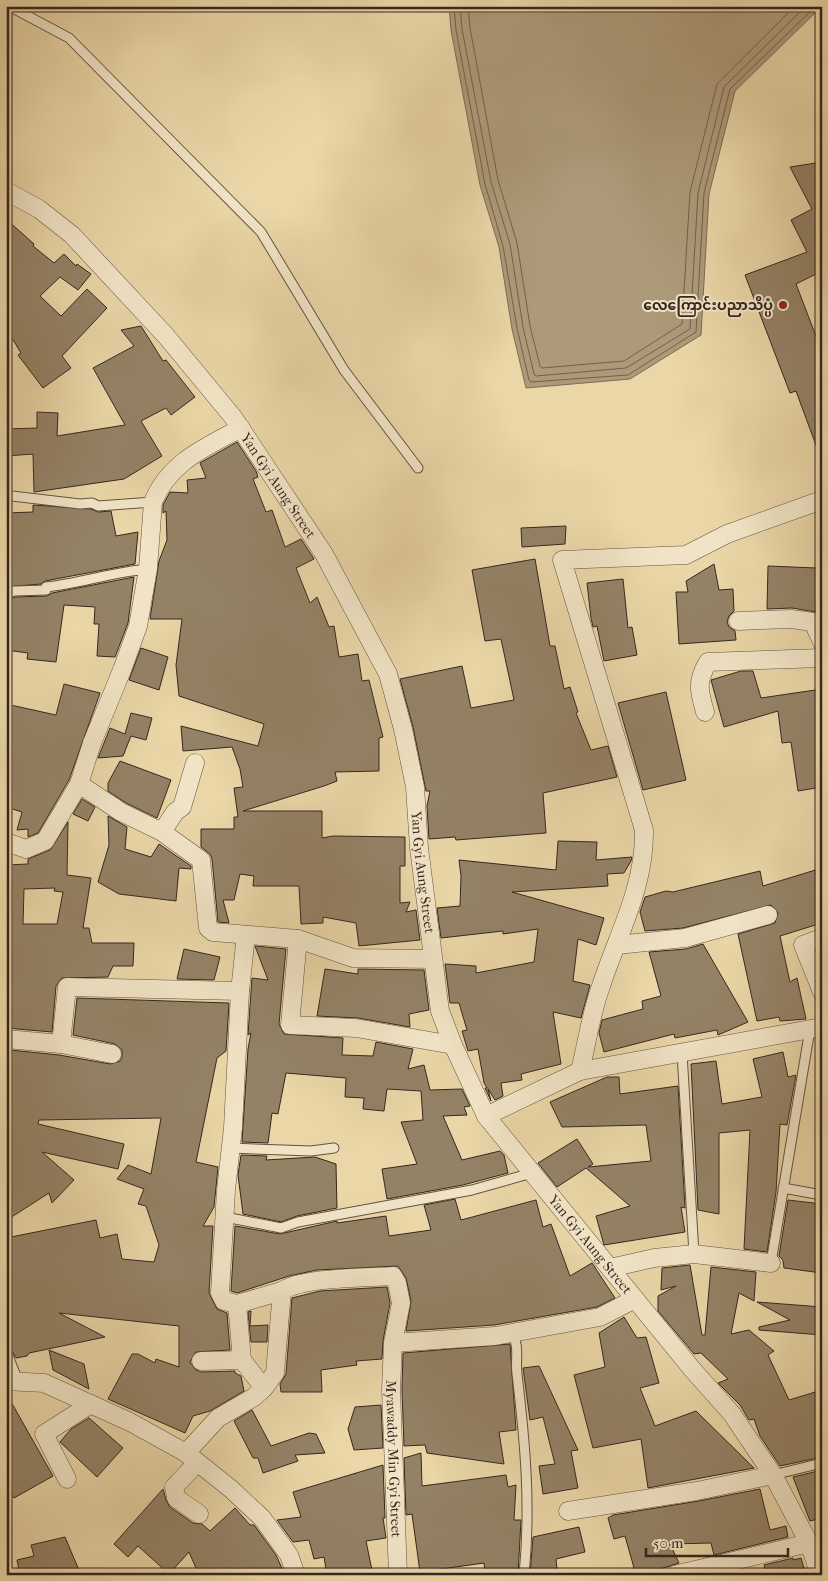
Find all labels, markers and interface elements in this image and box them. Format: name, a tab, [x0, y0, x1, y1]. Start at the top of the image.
place label: လေကြောင်းပညာသိပ္ပံ	[643, 295, 773, 317]
marker: လေကြောင်းပညာသိပ္ပံ	[777, 299, 789, 311]
street label: Yan Gyi Aung Street	[237, 429, 320, 541]
street label: Yan Gyi Aung Street	[408, 810, 438, 934]
street label: Yan Gyi Aung Street	[544, 1190, 636, 1297]
street label: Myawaddy Min Gyi Street	[382, 1380, 405, 1538]
scale bar	[646, 1526, 788, 1558]
text: 50 m	[653, 1534, 684, 1552]

